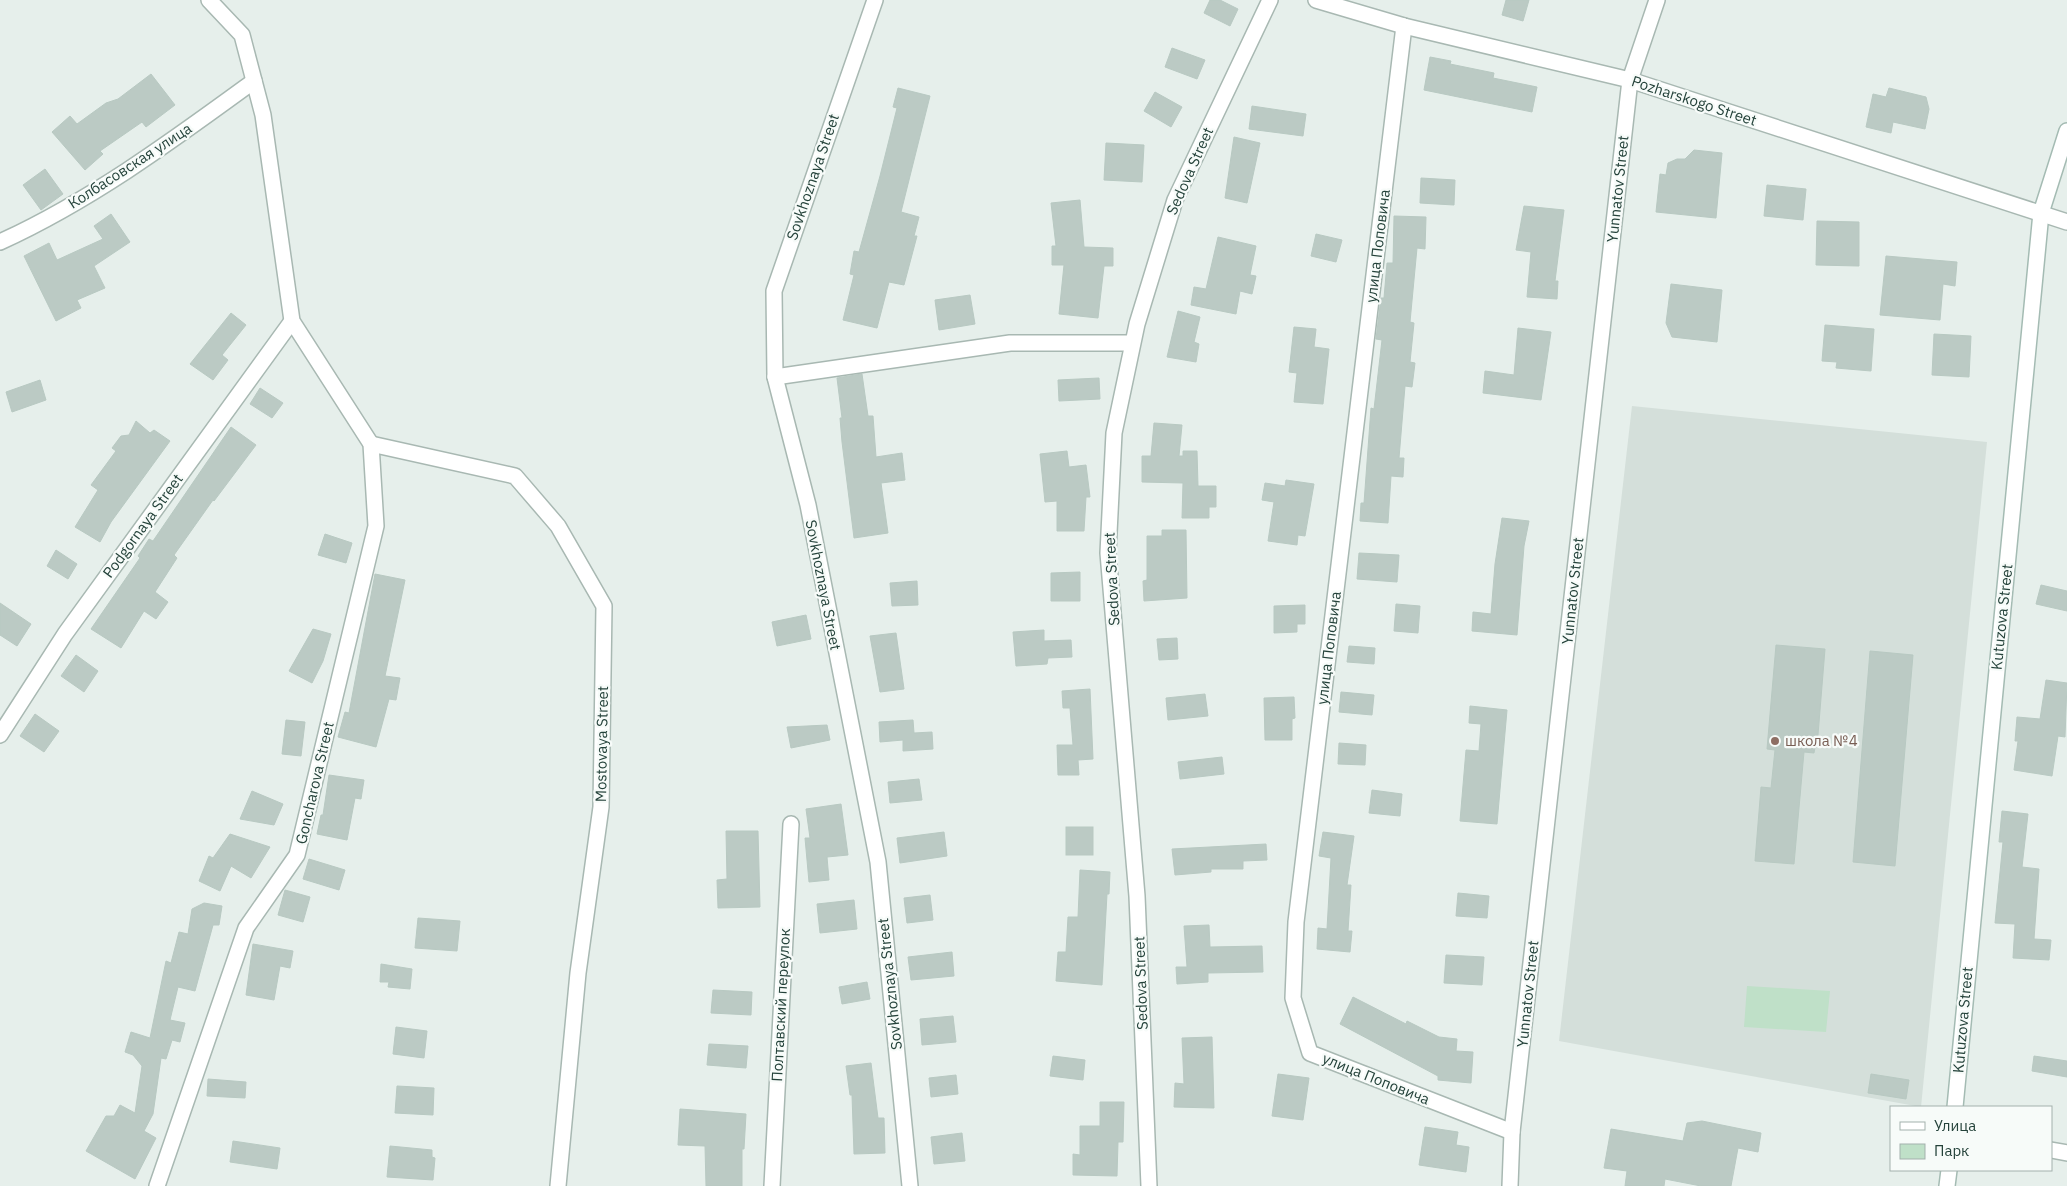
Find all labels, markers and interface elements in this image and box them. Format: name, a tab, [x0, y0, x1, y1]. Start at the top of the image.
street label: Pozharskogo Street	[1629, 71, 1759, 130]
street label: Sovkhoznaya Street	[782, 111, 843, 243]
street label: Колбасовская улица	[64, 118, 195, 213]
street label: Sedova Street	[1162, 124, 1217, 218]
street label: Yunnatov Street	[1602, 134, 1633, 243]
street label: улица Поповича	[1361, 188, 1394, 304]
street label: Podgornaya Street	[98, 470, 187, 581]
street label: Sovkhoznaya Street	[802, 518, 845, 652]
street label: Sedova Street	[1100, 532, 1123, 626]
street label: Yunnatov Street	[1557, 536, 1588, 645]
street label: Kutuzova Street	[1986, 563, 2017, 671]
street label: улица Поповича	[1312, 590, 1345, 706]
street label: Mostovaya Street	[591, 686, 612, 802]
street label: Goncharova Street	[291, 720, 338, 846]
place label: школа №4	[1785, 731, 1858, 750]
marker: школа №4	[1769, 735, 1781, 747]
street label: Sovkhoznaya Street	[873, 917, 906, 1051]
street label: Полтавский переулок	[767, 928, 794, 1082]
street label: Sedova Street	[1129, 936, 1152, 1030]
street label: Yunnatov Street	[1512, 939, 1543, 1048]
street label: Kutuzova Street	[1948, 966, 1977, 1074]
street label: улица Поповича	[1320, 1048, 1433, 1109]
legend	[1890, 1106, 2052, 1171]
text: Улица	[1934, 1116, 1976, 1135]
text: Парк	[1934, 1141, 1969, 1160]

